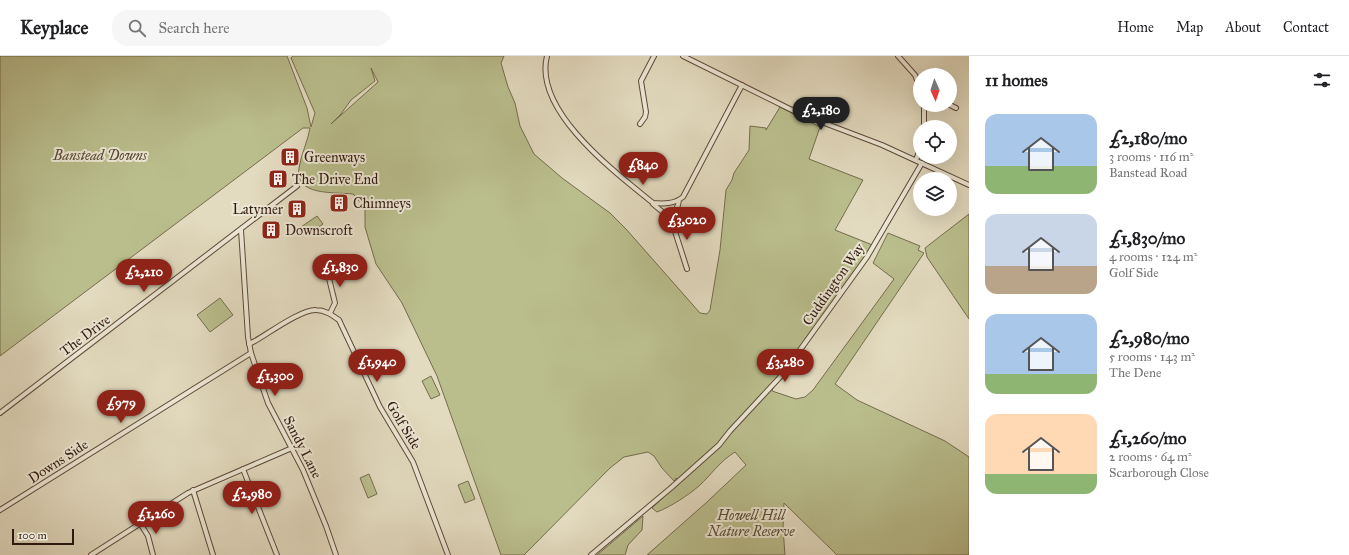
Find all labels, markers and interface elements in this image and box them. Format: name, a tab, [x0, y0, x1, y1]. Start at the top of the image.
search box	[112, 10, 392, 46]
text: Keyplace	[20, 16, 88, 39]
icon: search	[126, 17, 148, 39]
text: Search here	[158, 19, 229, 37]
text: Home	[1117, 19, 1154, 36]
text: Map	[1176, 19, 1203, 36]
text: About	[1225, 19, 1261, 36]
text: Contact	[1283, 19, 1329, 36]
north arrow	[913, 68, 957, 112]
map controls	[913, 68, 957, 216]
icon: filters	[1311, 69, 1333, 91]
text: 11 homes	[985, 70, 1048, 91]
pin: £2,180	[788, 97, 854, 131]
text: £2,180	[802, 102, 840, 118]
button: locate	[913, 120, 957, 164]
text: £2,180/mo	[1109, 128, 1187, 149]
icon: home	[1017, 130, 1065, 178]
building icon: Greenways	[279, 146, 301, 168]
park label: Banstead Downs	[52, 147, 148, 164]
place label: Greenways	[304, 149, 365, 166]
text: 3 rooms · 116 m²	[1109, 149, 1194, 165]
pin: £840	[619, 152, 667, 186]
text: £840	[628, 157, 658, 173]
text: Banstead Road	[1109, 165, 1187, 181]
building icon: The Drive End	[267, 168, 289, 190]
place label: The Drive End	[292, 171, 378, 188]
button: layers	[913, 172, 957, 216]
building icon: Chimneys	[328, 192, 350, 214]
place label: Chimneys	[353, 195, 411, 212]
building icon: Latymer	[286, 198, 308, 220]
place label: Latymer	[232, 201, 284, 218]
pin: £3,020	[654, 207, 720, 241]
text: £3,020	[667, 212, 707, 228]
building icon: Downscroft	[260, 219, 282, 241]
place label: Downscroft	[285, 222, 353, 239]
text: £1,830/mo	[1109, 228, 1185, 249]
icon: home	[1017, 230, 1065, 278]
street label: Cuddington Way	[799, 239, 868, 329]
text: 4 rooms · 124 m²	[1109, 249, 1198, 265]
pin: £1,830	[307, 254, 373, 288]
pin: £2,210	[111, 259, 177, 293]
text: £1,830	[321, 259, 359, 275]
text: £2,210	[125, 264, 163, 280]
text: Golf Side	[1109, 265, 1159, 281]
street label: The Drive	[57, 311, 114, 360]
text: £2,980/mo	[1109, 328, 1189, 349]
icon: home	[1017, 330, 1065, 378]
pin: £1,940	[344, 349, 410, 383]
pin: £3,280	[752, 349, 818, 383]
text: 5 rooms · 143 m²	[1109, 349, 1195, 365]
text: £1,940	[357, 354, 397, 370]
text: £3,280	[766, 354, 804, 370]
pin: £1,300	[242, 363, 308, 397]
text: The Dene	[1109, 365, 1161, 381]
text: £1,300	[256, 368, 294, 384]
pin: £979	[97, 390, 145, 424]
text: £979	[106, 395, 136, 411]
street label: Golf Side	[382, 398, 425, 453]
street label: Sandy Lane	[280, 413, 326, 481]
text: £1,260/mo	[1109, 428, 1186, 449]
icon: home	[1017, 430, 1065, 478]
street label: Downs Side	[25, 436, 91, 487]
text: 2 rooms · 64 m²	[1109, 449, 1192, 465]
text: Scarborough Close	[1109, 465, 1209, 481]
pin: £2,980	[219, 481, 285, 515]
text: £2,980	[232, 486, 272, 502]
pin: £1,260	[123, 501, 189, 535]
text: £1,260	[137, 506, 175, 522]
park label: Howell Hill Nature Reserve	[707, 507, 795, 540]
scale bar	[12, 527, 74, 546]
text: 100 m	[18, 529, 47, 542]

